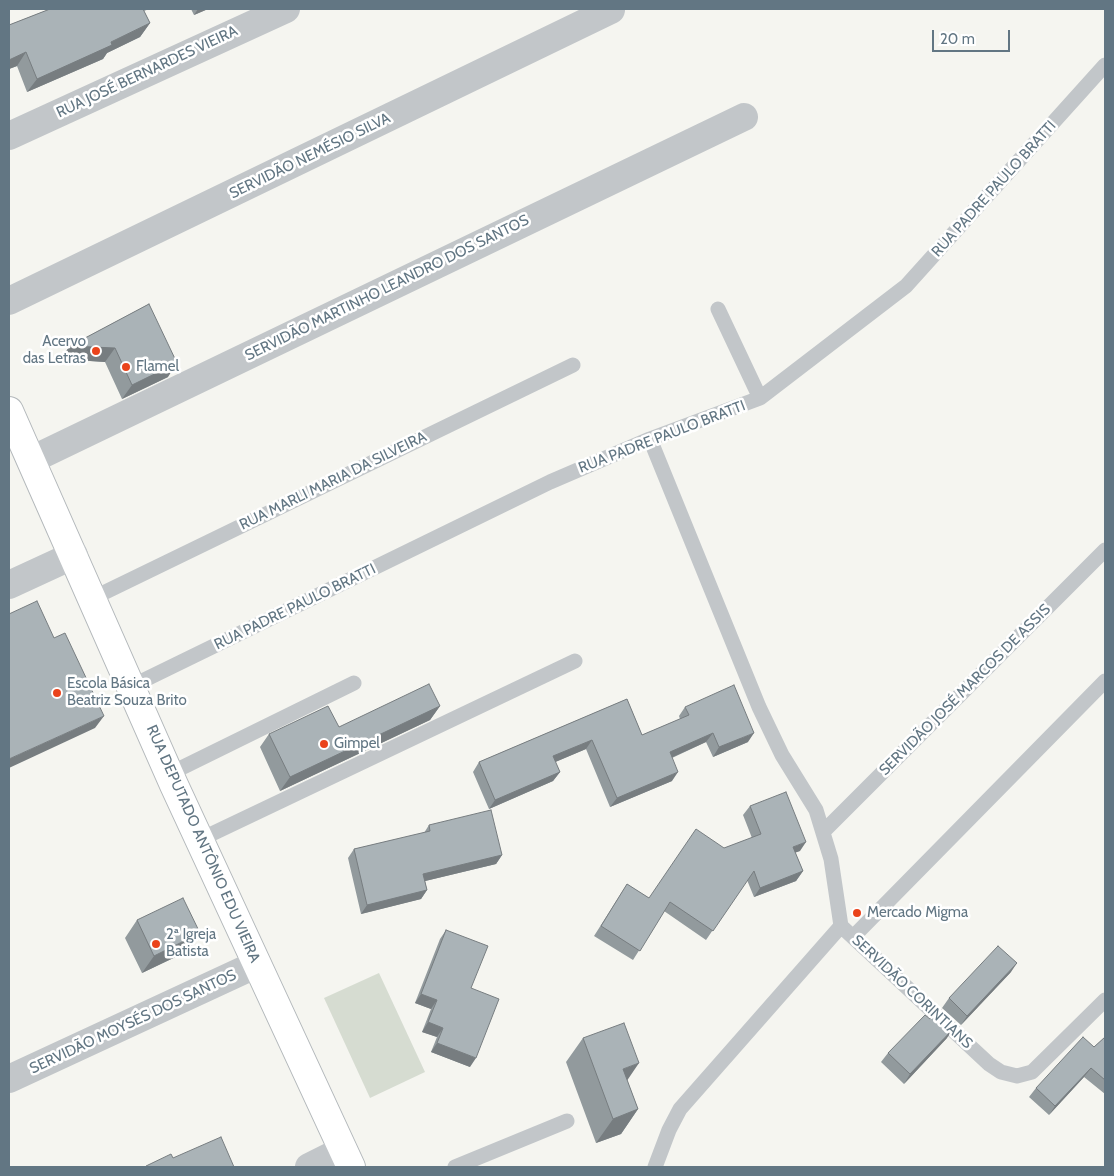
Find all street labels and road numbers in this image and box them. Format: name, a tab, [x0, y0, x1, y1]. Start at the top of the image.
street label: RUA JOSÉ BERNARDES VIEIRA	[53, 22, 241, 122]
street label: SERVIDÃO NEMÉSIO SILVA	[227, 109, 393, 203]
street label: RUA PADRE PAULO BRATTI	[928, 117, 1060, 261]
street label: SERVIDÃO MARTINHO LEANDRO DOS SANTOS	[242, 211, 532, 365]
street label: RUA PADRE PAULO BRATTI	[576, 397, 748, 477]
street label: RUA MARLI MARIA DA SILVEIRA	[237, 428, 429, 534]
street label: RUA PADRE PAULO BRATTI	[211, 560, 379, 654]
street label: SERVIDÃO JOSÉ MARCOS DE ASSIS	[876, 601, 1054, 779]
street label: RUA DEPUTADO ANTÔNIO EDU VIEIRA	[142, 722, 264, 966]
street label: SERVIDÃO CORINTIANS	[848, 931, 976, 1053]
street label: SERVIDÃO MOYSÉS DOS SANTOS	[27, 966, 239, 1078]

